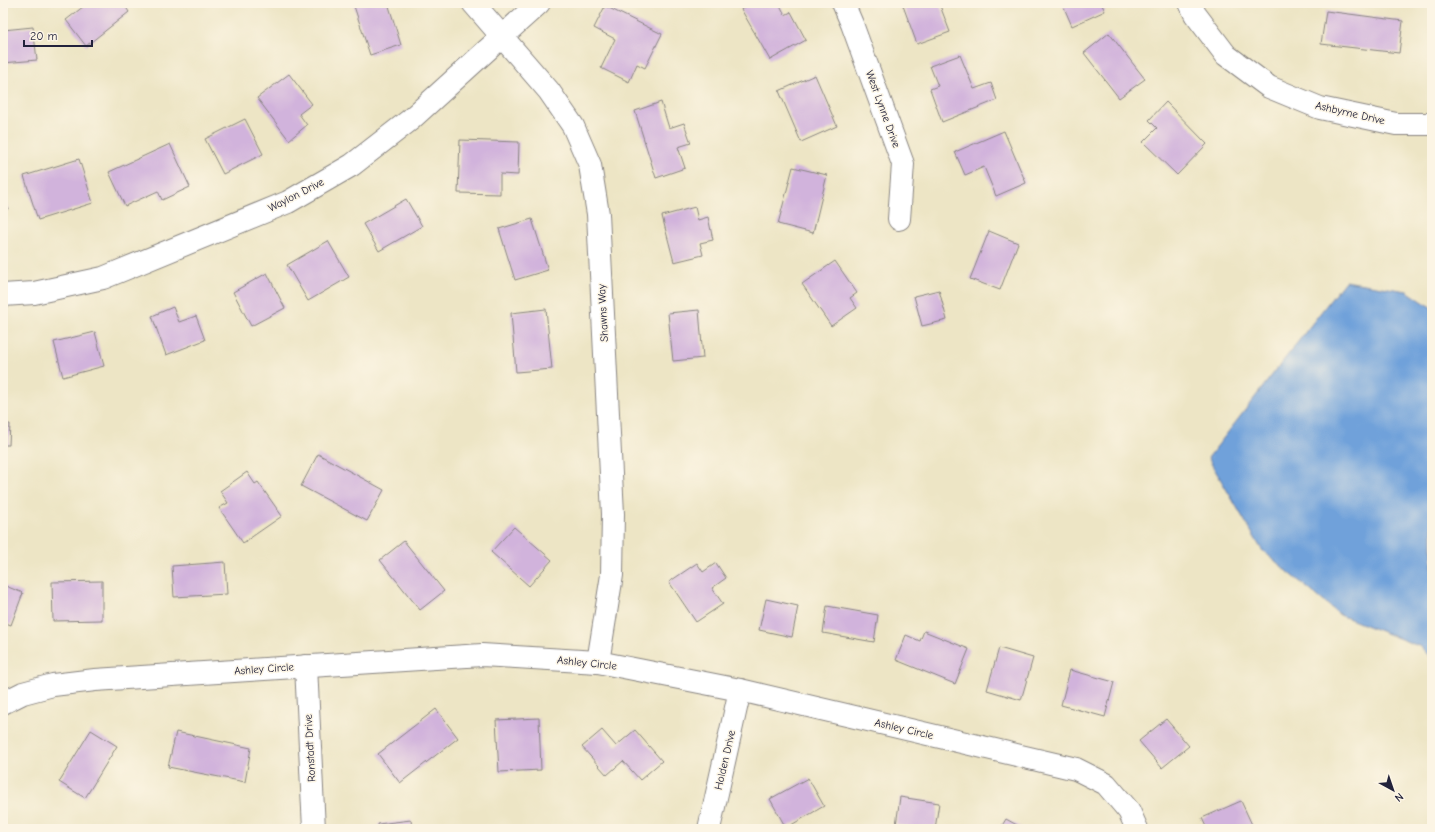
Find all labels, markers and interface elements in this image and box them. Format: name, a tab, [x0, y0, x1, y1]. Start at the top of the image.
scale bar	[24, 22, 92, 48]
text: 20 m	[30, 29, 58, 43]
street label: West Lynne Drive	[863, 69, 903, 150]
street label: Ashbyrne Drive	[1314, 99, 1386, 127]
street label: Waylon Drive	[266, 175, 327, 215]
street label: Shawns Way	[595, 284, 611, 342]
street label: Ashley Circle	[557, 653, 618, 673]
street label: Ashley Circle	[234, 660, 295, 678]
street label: Ronstadt Drive	[302, 713, 318, 782]
street label: Ashley Circle	[873, 716, 935, 742]
street label: Holden Drive	[712, 728, 738, 791]
north arrow	[1373, 770, 1413, 810]
text: N	[1392, 790, 1406, 805]

